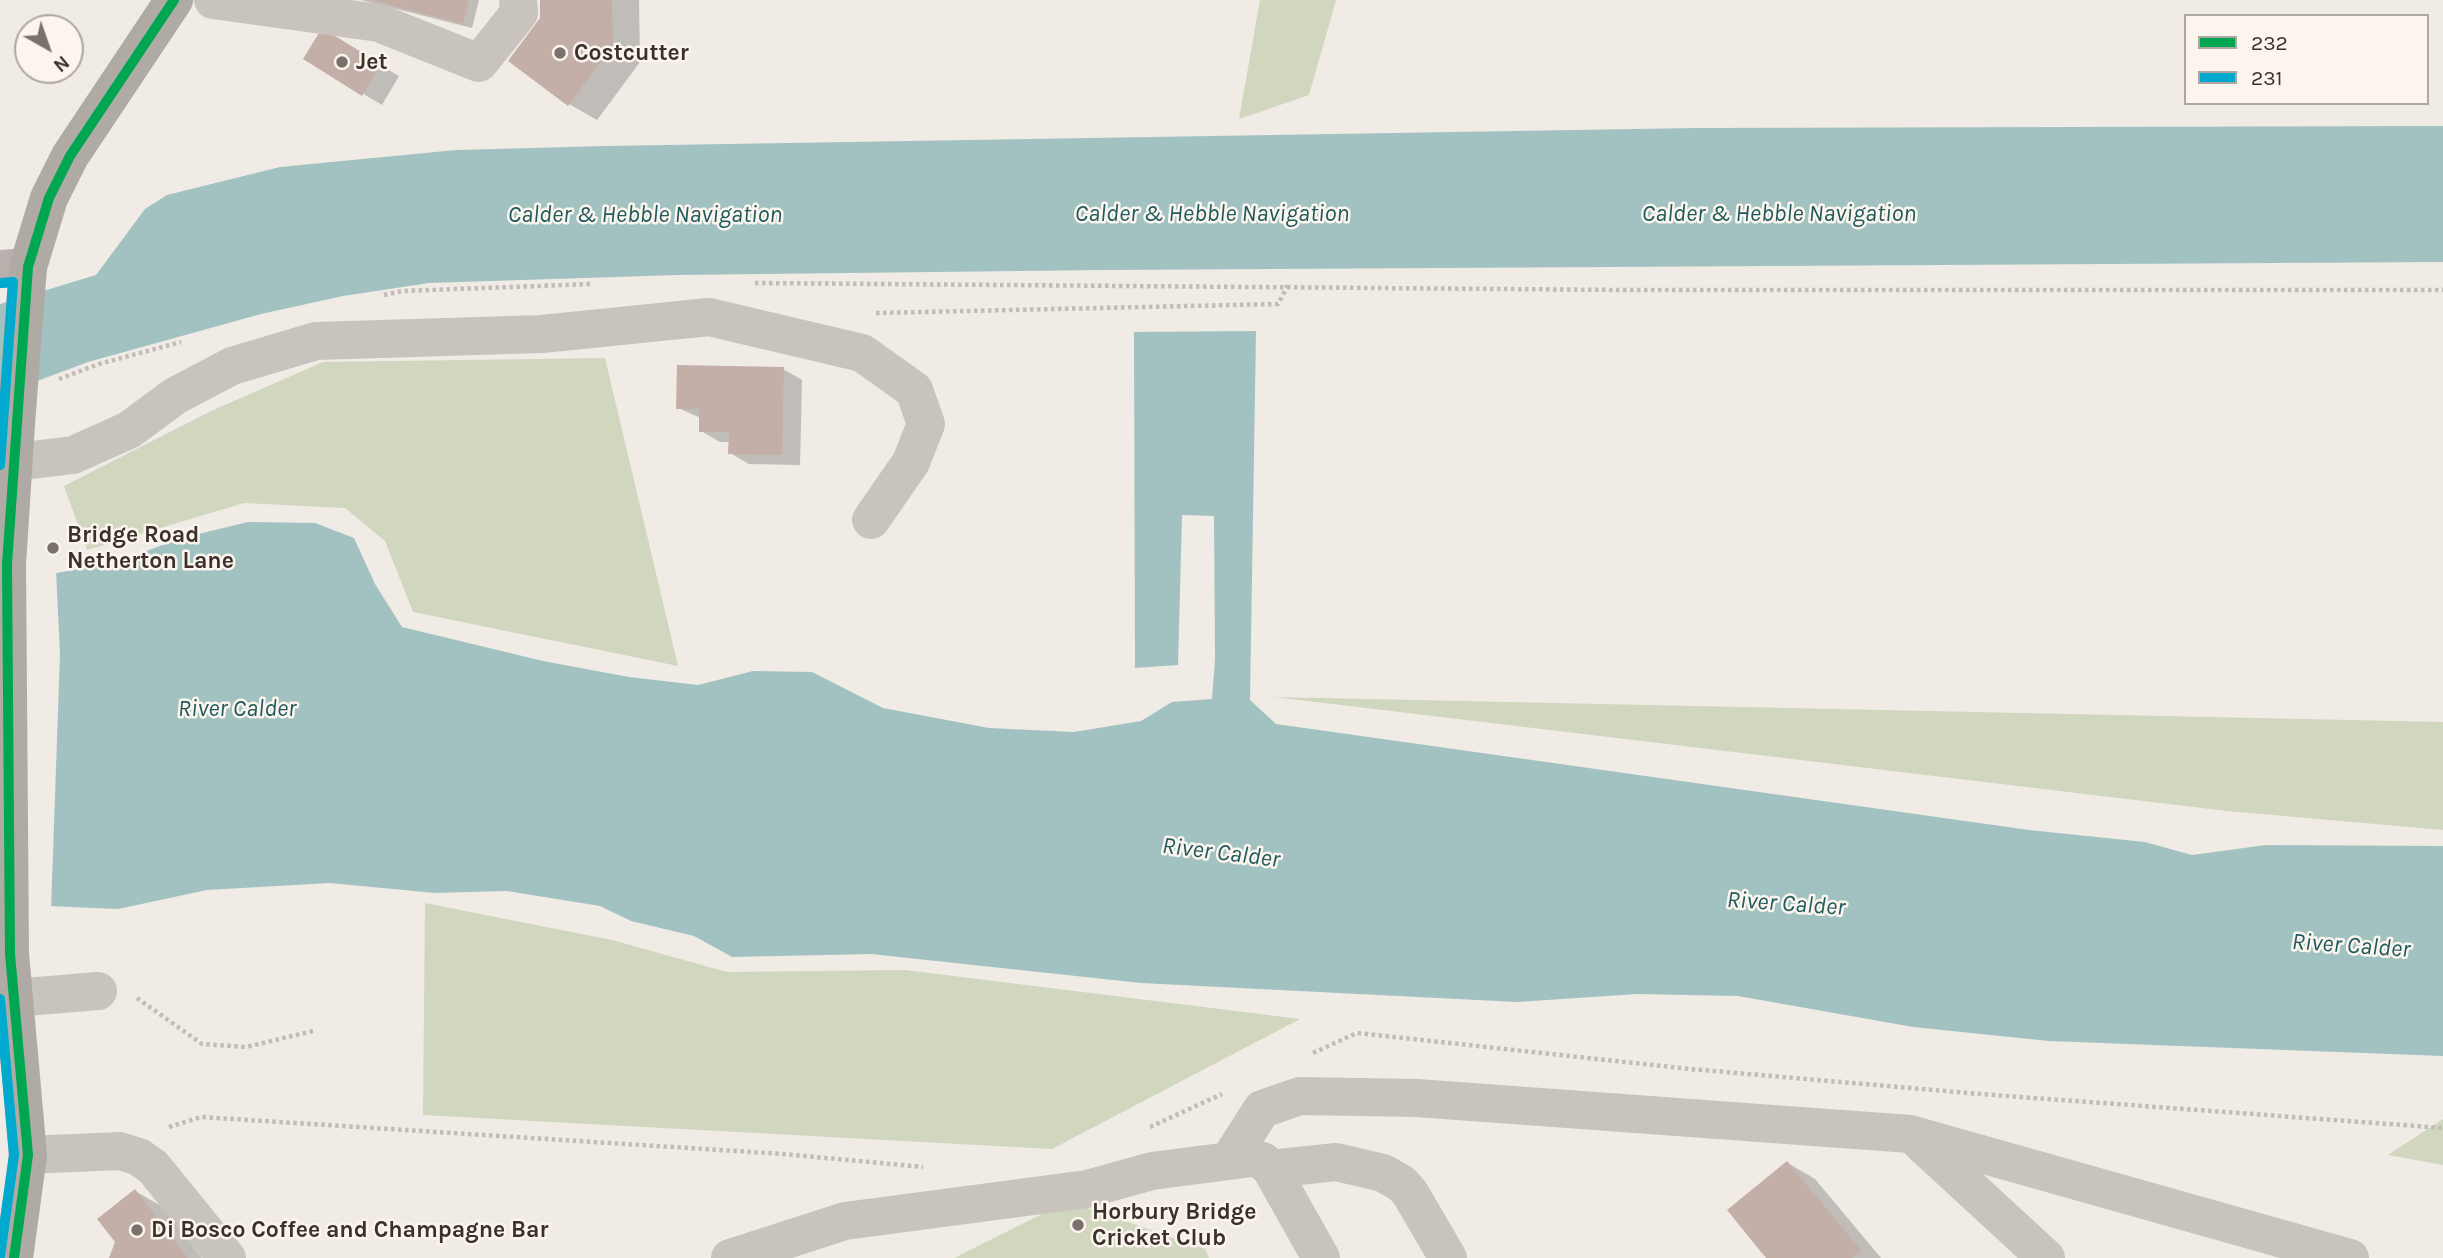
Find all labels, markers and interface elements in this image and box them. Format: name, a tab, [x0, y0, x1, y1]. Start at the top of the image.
north arrow	[14, 14, 84, 84]
legend	[2184, 14, 2429, 105]
text: 232	[2251, 31, 2288, 55]
place label: Costcutter	[574, 39, 689, 67]
marker: Costcutter	[552, 45, 568, 61]
place label: Jet	[356, 48, 387, 76]
text: N	[49, 51, 74, 76]
marker: Jet	[334, 54, 350, 70]
text: 231	[2251, 66, 2283, 90]
water label: Calder & Hebble Navigation	[1075, 200, 1349, 228]
water label: Calder & Hebble Navigation	[1642, 200, 1916, 228]
water label: Calder & Hebble Navigation	[508, 201, 782, 229]
place label: Bridge Road Netherton Lane	[67, 521, 234, 575]
marker: Bridge Road Netherton Lane	[45, 540, 61, 556]
water label: River Calder	[178, 695, 296, 723]
water label: River Calder	[1160, 831, 1282, 875]
water label: River Calder	[1726, 885, 1846, 923]
water label: River Calder	[2291, 927, 2411, 965]
place label: Horbury Bridge Cricket Club	[1092, 1198, 1256, 1252]
place label: Di Bosco Coffee and Champagne Bar	[151, 1216, 548, 1244]
marker: Horbury Bridge Cricket Club	[1070, 1217, 1086, 1233]
marker: Di Bosco Coffee and Champagne Bar	[129, 1222, 145, 1238]

